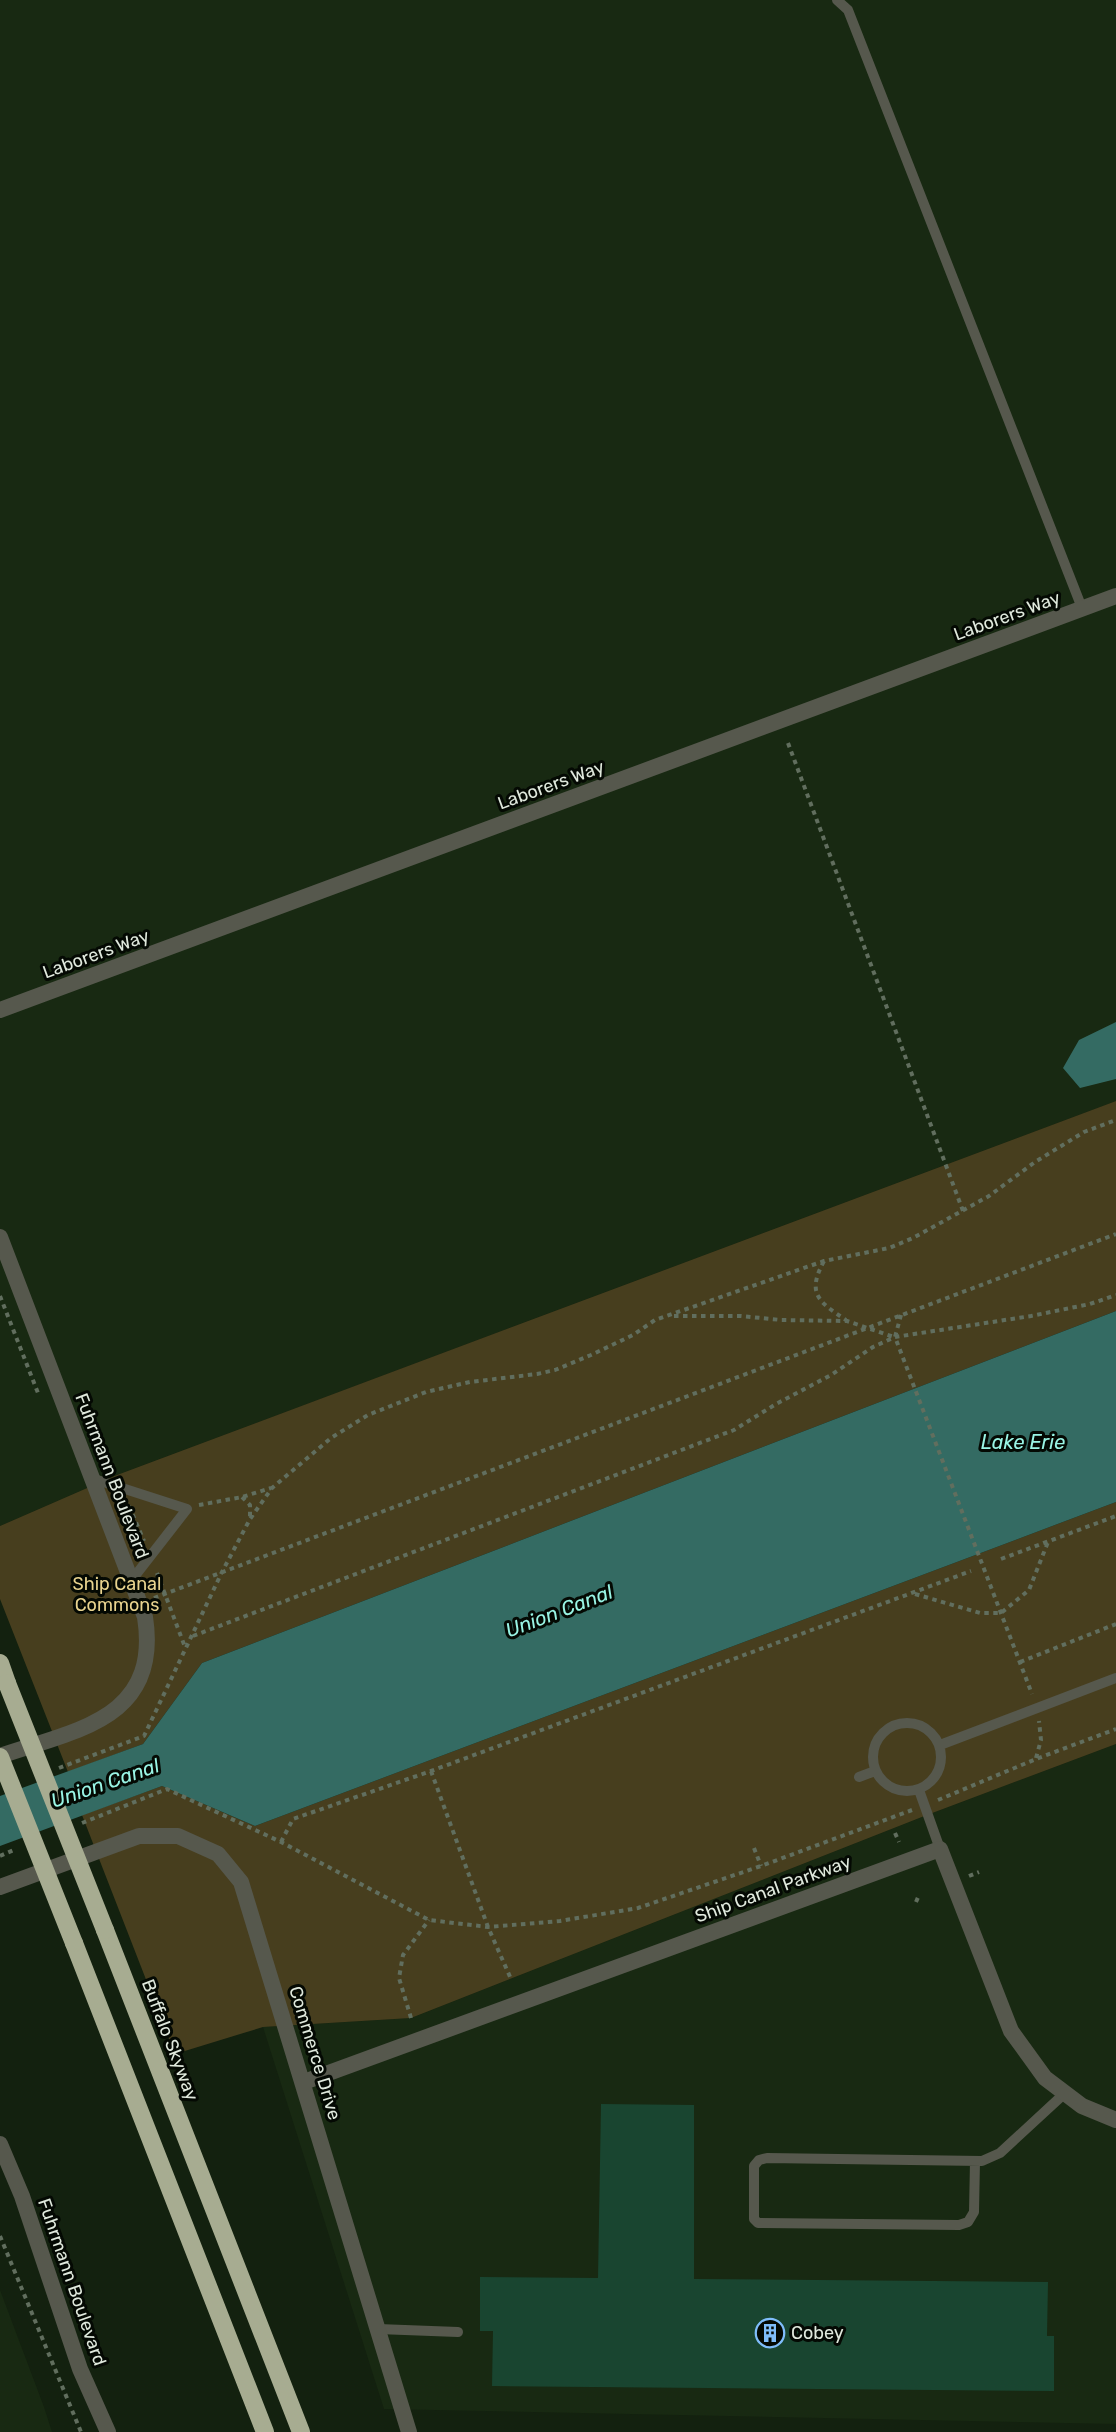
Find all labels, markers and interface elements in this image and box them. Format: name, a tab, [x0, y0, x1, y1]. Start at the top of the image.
street label: Laborers Way	[951, 587, 1063, 645]
street label: Laborers Way	[495, 756, 607, 814]
street label: Laborers Way	[40, 925, 152, 983]
street label: Fuhrmann Boulevard	[70, 1390, 154, 1562]
water label: Lake Erie	[981, 1430, 1065, 1454]
park label: Ship Canal Commons	[73, 1573, 161, 1616]
water label: Union Canal	[502, 1579, 617, 1642]
water label: Union Canal	[48, 1753, 163, 1813]
street label: Ship Canal Parkway	[692, 1851, 854, 1927]
street label: Buffalo Skyway	[137, 1976, 203, 2104]
street label: Commerce Drive	[284, 1983, 346, 2123]
street label: Fuhrmann Boulevard	[33, 2196, 111, 2368]
building icon: Cobey	[754, 2317, 786, 2349]
place label: Cobey	[791, 2322, 844, 2344]

